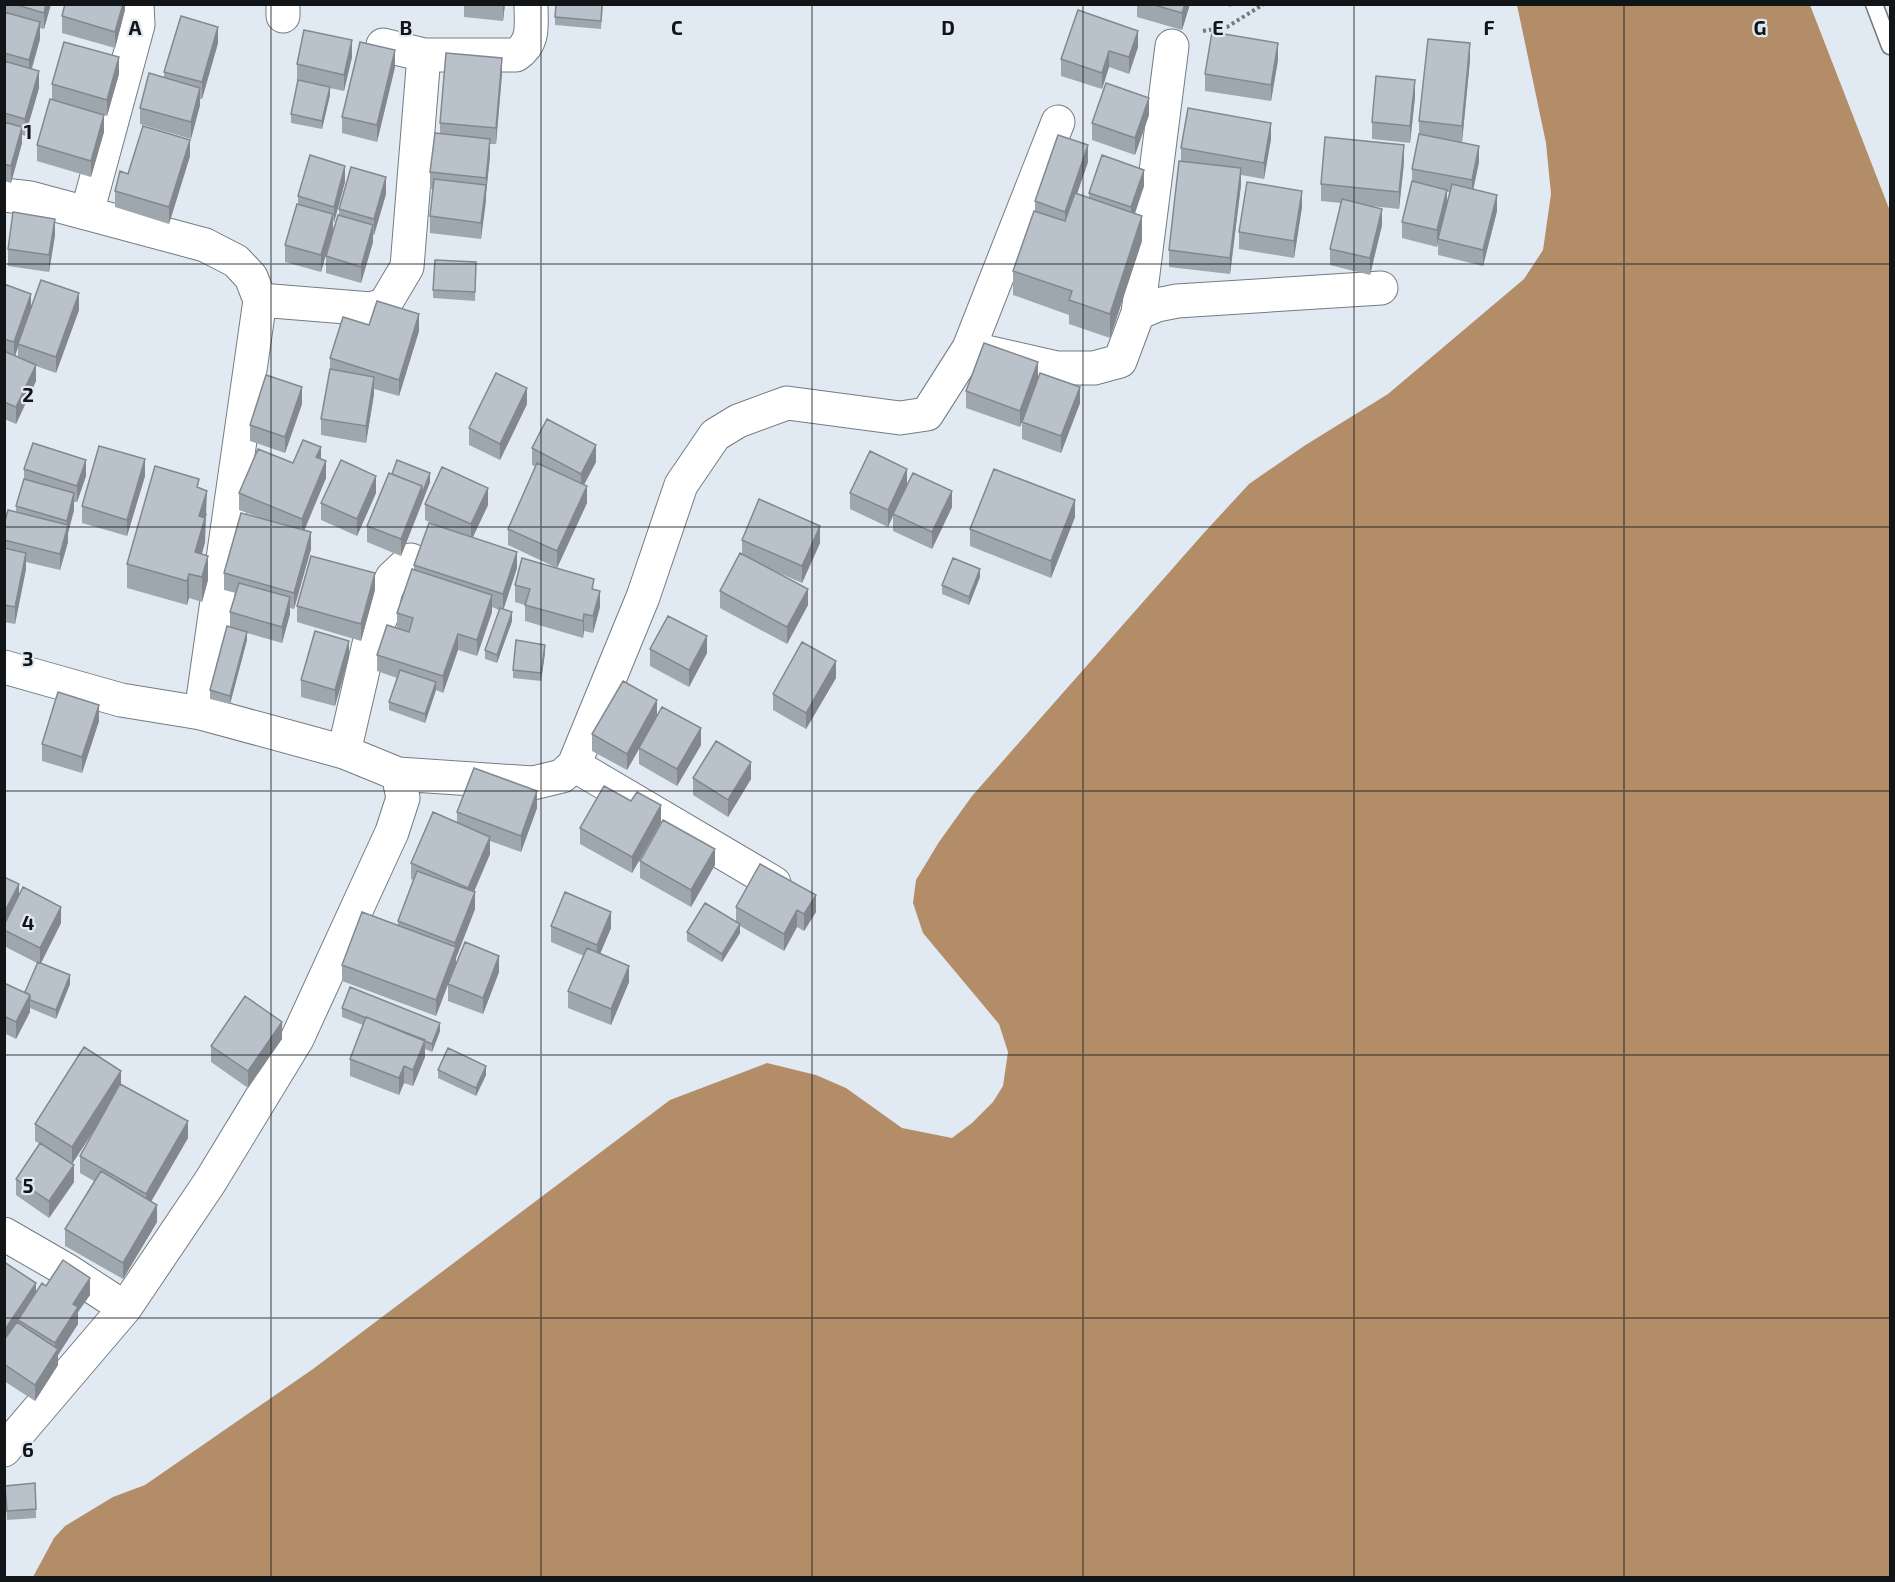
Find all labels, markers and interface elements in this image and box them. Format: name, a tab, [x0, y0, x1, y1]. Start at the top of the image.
text: A	[128, 15, 142, 39]
text: B	[400, 15, 412, 39]
text: C	[671, 15, 683, 39]
text: D	[941, 15, 955, 39]
text: E	[1212, 15, 1224, 39]
text: F	[1483, 15, 1495, 39]
text: G	[1754, 15, 1766, 39]
text: 1	[24, 119, 32, 143]
text: 2	[22, 382, 34, 406]
text: 3	[22, 646, 34, 670]
text: 4	[22, 910, 35, 934]
text: 5	[22, 1173, 34, 1197]
text: 6	[22, 1437, 34, 1461]

